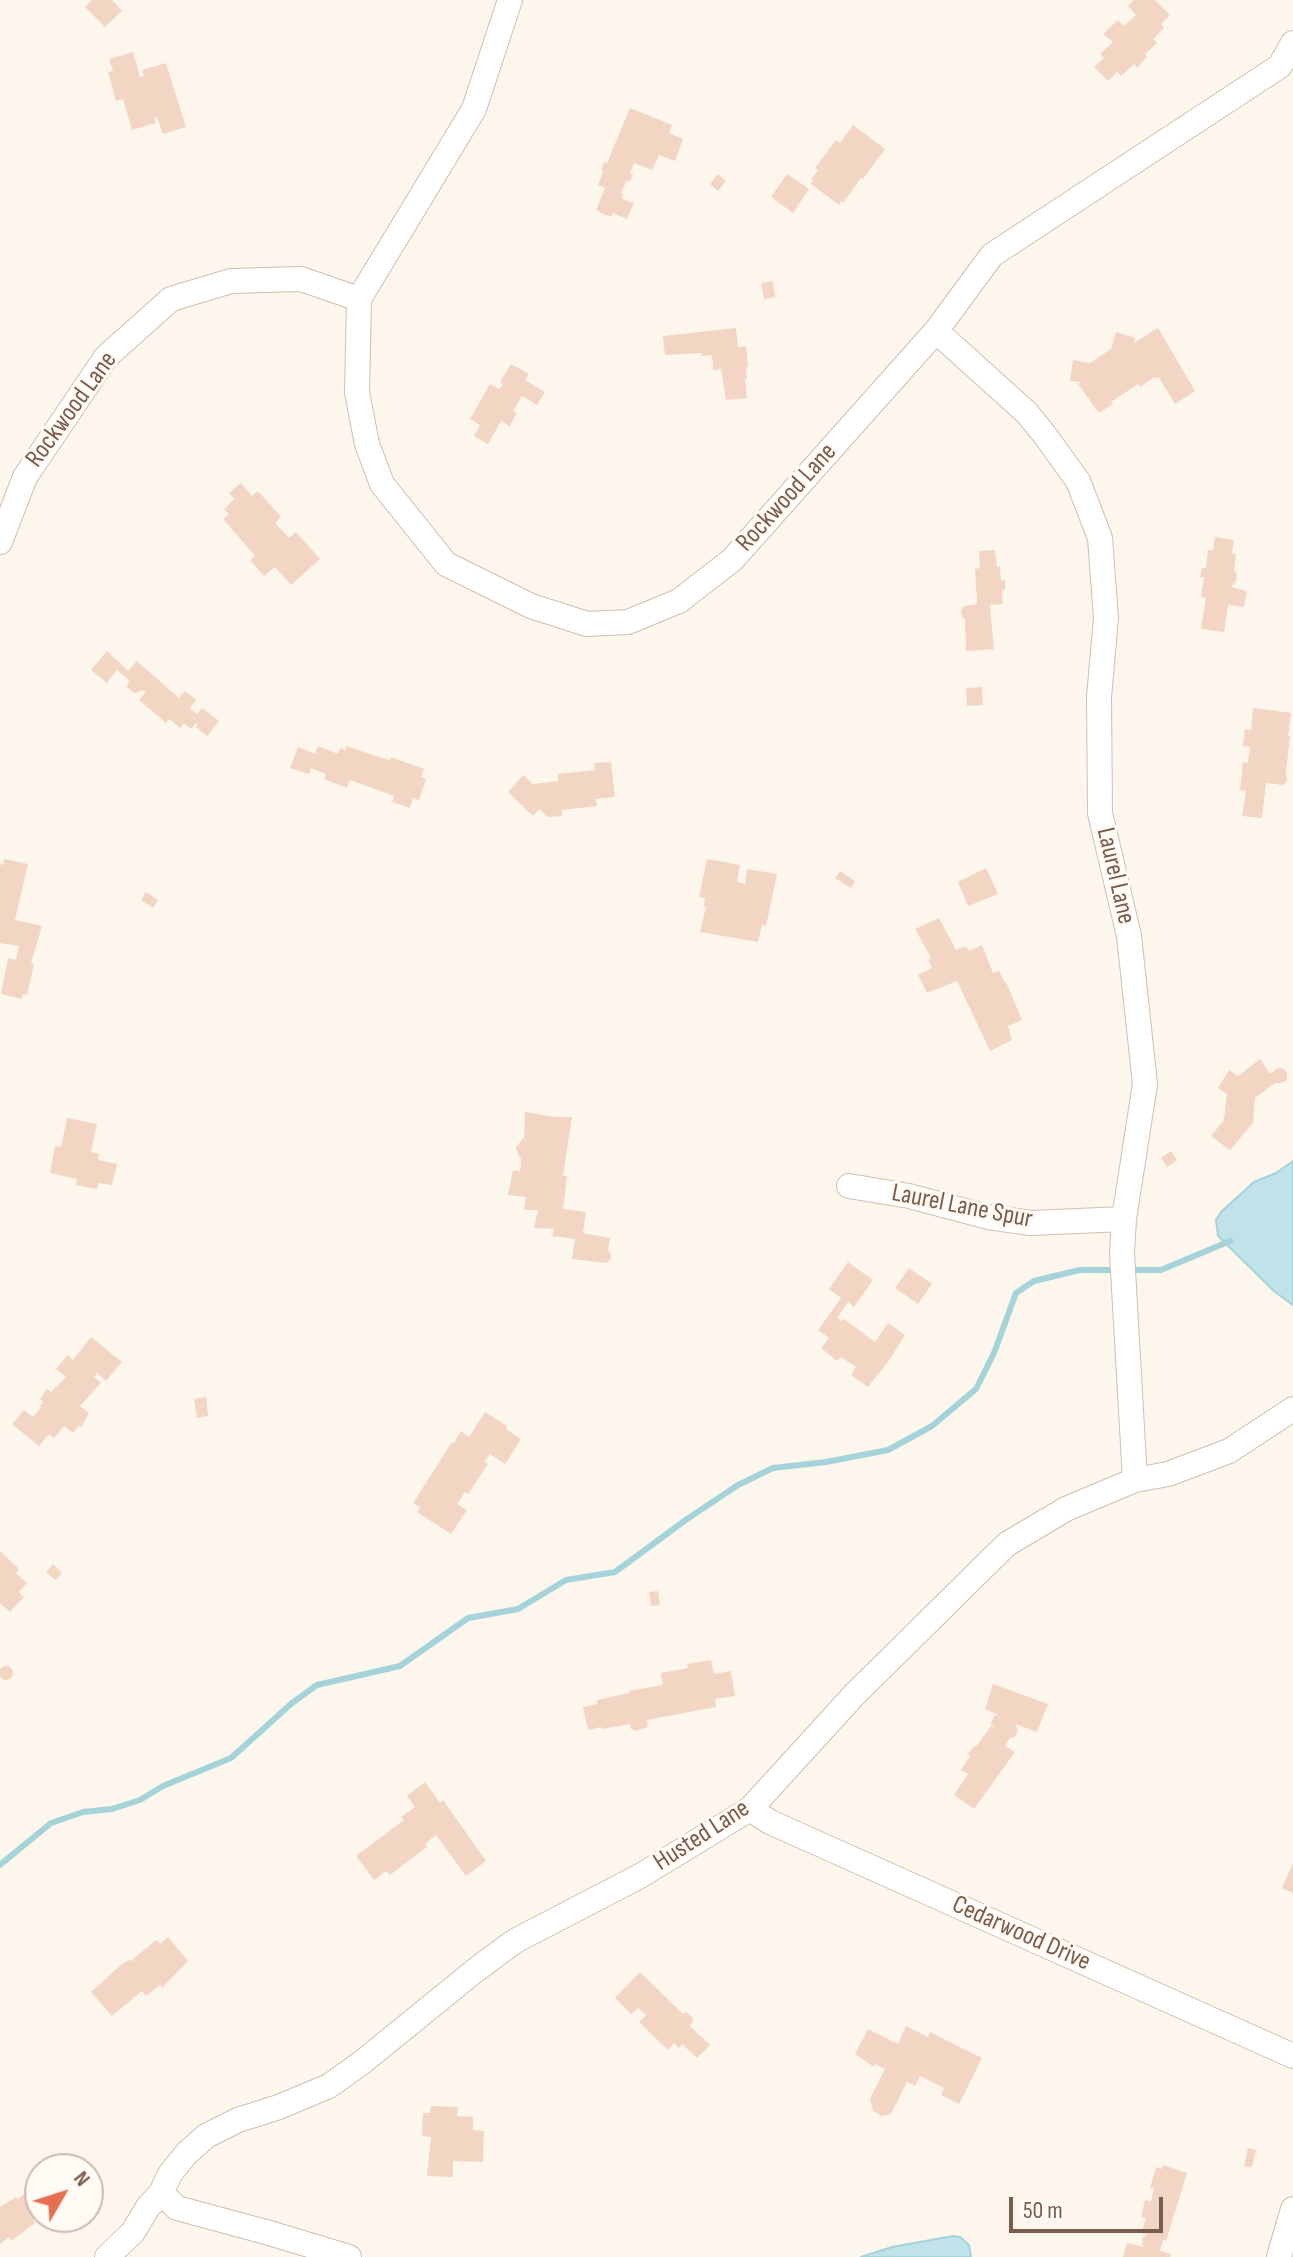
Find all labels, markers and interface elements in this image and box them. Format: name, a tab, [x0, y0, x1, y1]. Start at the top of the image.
street label: Rockwood Lane	[20, 346, 124, 474]
street label: Rockwood Lane	[730, 437, 844, 559]
street label: Laurel Lane	[1089, 825, 1141, 927]
street label: Laurel Lane Spur	[889, 1178, 1035, 1236]
street label: Husted Lane	[648, 1794, 756, 1878]
street label: Cedarwood Drive	[947, 1890, 1095, 1978]
north arrow	[24, 2153, 104, 2233]
text: N	[67, 2166, 96, 2192]
scale bar	[1013, 2181, 1167, 2231]
text: 50 m	[1023, 2196, 1063, 2225]

